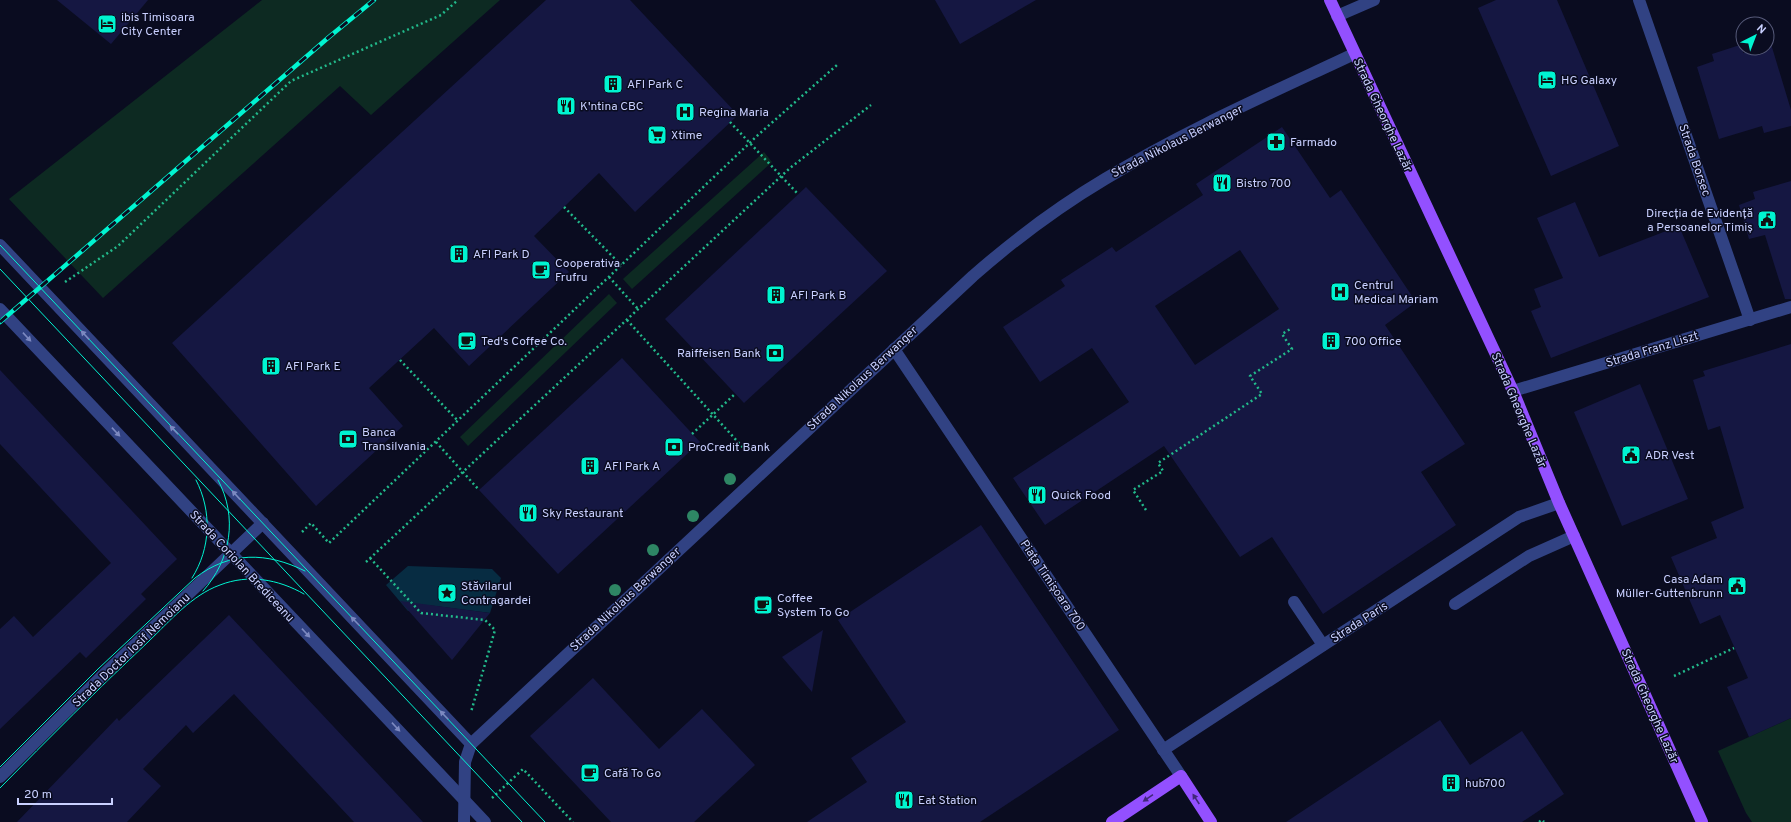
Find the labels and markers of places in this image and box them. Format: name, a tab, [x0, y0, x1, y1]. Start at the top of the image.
place label: ibis Timisoara City Center	[121, 10, 195, 40]
hotel icon: ibis Timisoara City Center	[96, 13, 118, 35]
hotel icon: HG Galaxy	[1536, 69, 1558, 91]
building icon: AFI Park C	[602, 73, 624, 95]
place label: HG Galaxy	[1561, 73, 1617, 89]
place label: AFI Park C	[627, 77, 683, 93]
restaurant icon: K'ntina CBC	[555, 95, 577, 117]
place label: K'ntina CBC	[580, 99, 644, 115]
hospital icon: Regina Maria	[674, 101, 696, 123]
place label: Regina Maria	[699, 105, 769, 121]
supermarket icon: Xtime	[646, 124, 668, 146]
place label: Xtime	[671, 128, 702, 144]
pharmacy icon: Farmado	[1265, 131, 1287, 153]
place label: Farmado	[1290, 135, 1337, 151]
restaurant icon: Bistro 700	[1211, 172, 1233, 194]
place label: Bistro 700	[1236, 176, 1291, 192]
place label: Direcția de Evidență a Persoanelor Timiș	[1646, 206, 1753, 236]
public building icon: Direcția de Evidență a Persoanelor Timiș	[1756, 209, 1778, 231]
building icon: AFI Park D	[448, 243, 470, 265]
place label: AFI Park D	[473, 247, 530, 263]
place label: Cooperativa Frufru	[555, 256, 620, 286]
cafe icon: Cooperativa Frufru	[530, 259, 552, 281]
place label: Centrul Medical Mariam	[1354, 278, 1438, 308]
hospital icon: Centrul Medical Mariam	[1329, 281, 1351, 303]
building icon: AFI Park B	[765, 284, 787, 306]
place label: AFI Park B	[790, 288, 846, 304]
cafe icon: Ted's Coffee Co.	[456, 330, 478, 352]
building icon: 700 Office	[1320, 330, 1342, 352]
place label: Ted's Coffee Co.	[481, 334, 567, 350]
place label: 700 Office	[1345, 334, 1402, 350]
bank icon: Raiffeisen Bank	[764, 342, 786, 364]
place label: Raiffeisen Bank	[677, 346, 761, 362]
building icon: AFI Park E	[260, 355, 282, 377]
place label: AFI Park E	[285, 359, 341, 375]
place label: Banca Transilvania	[362, 425, 426, 455]
bank icon: Banca Transilvania	[337, 428, 359, 450]
bank icon: ProCredit Bank	[663, 436, 685, 458]
place label: ProCredit Bank	[688, 440, 770, 456]
public building icon: ADR Vest	[1620, 444, 1642, 466]
place label: ADR Vest	[1645, 448, 1694, 464]
building icon: AFI Park A	[579, 455, 601, 477]
place label: AFI Park A	[604, 459, 660, 475]
restaurant icon: Quick Food	[1026, 484, 1048, 506]
place label: Quick Food	[1051, 488, 1111, 504]
restaurant icon: Sky Restaurant	[517, 502, 539, 524]
place label: Sky Restaurant	[542, 506, 624, 522]
place label: Casa Adam Müller-Guttenbrunn	[1616, 572, 1723, 602]
public building icon: Casa Adam Müller-Guttenbrunn	[1726, 575, 1748, 597]
place label: Stăvilarul Contragardei	[461, 579, 531, 609]
place icon: Stăvilarul Contragardei	[436, 582, 458, 604]
place label: Coffee System To Go	[777, 591, 850, 621]
cafe icon: Coffee System To Go	[752, 594, 774, 616]
cafe icon: Cafă To Go	[579, 762, 601, 784]
place label: Cafă To Go	[604, 766, 661, 782]
building icon: hub700	[1440, 772, 1462, 794]
place label: hub700	[1465, 776, 1505, 792]
restaurant icon: Eat Station	[893, 789, 915, 811]
place label: Eat Station	[918, 793, 977, 809]

